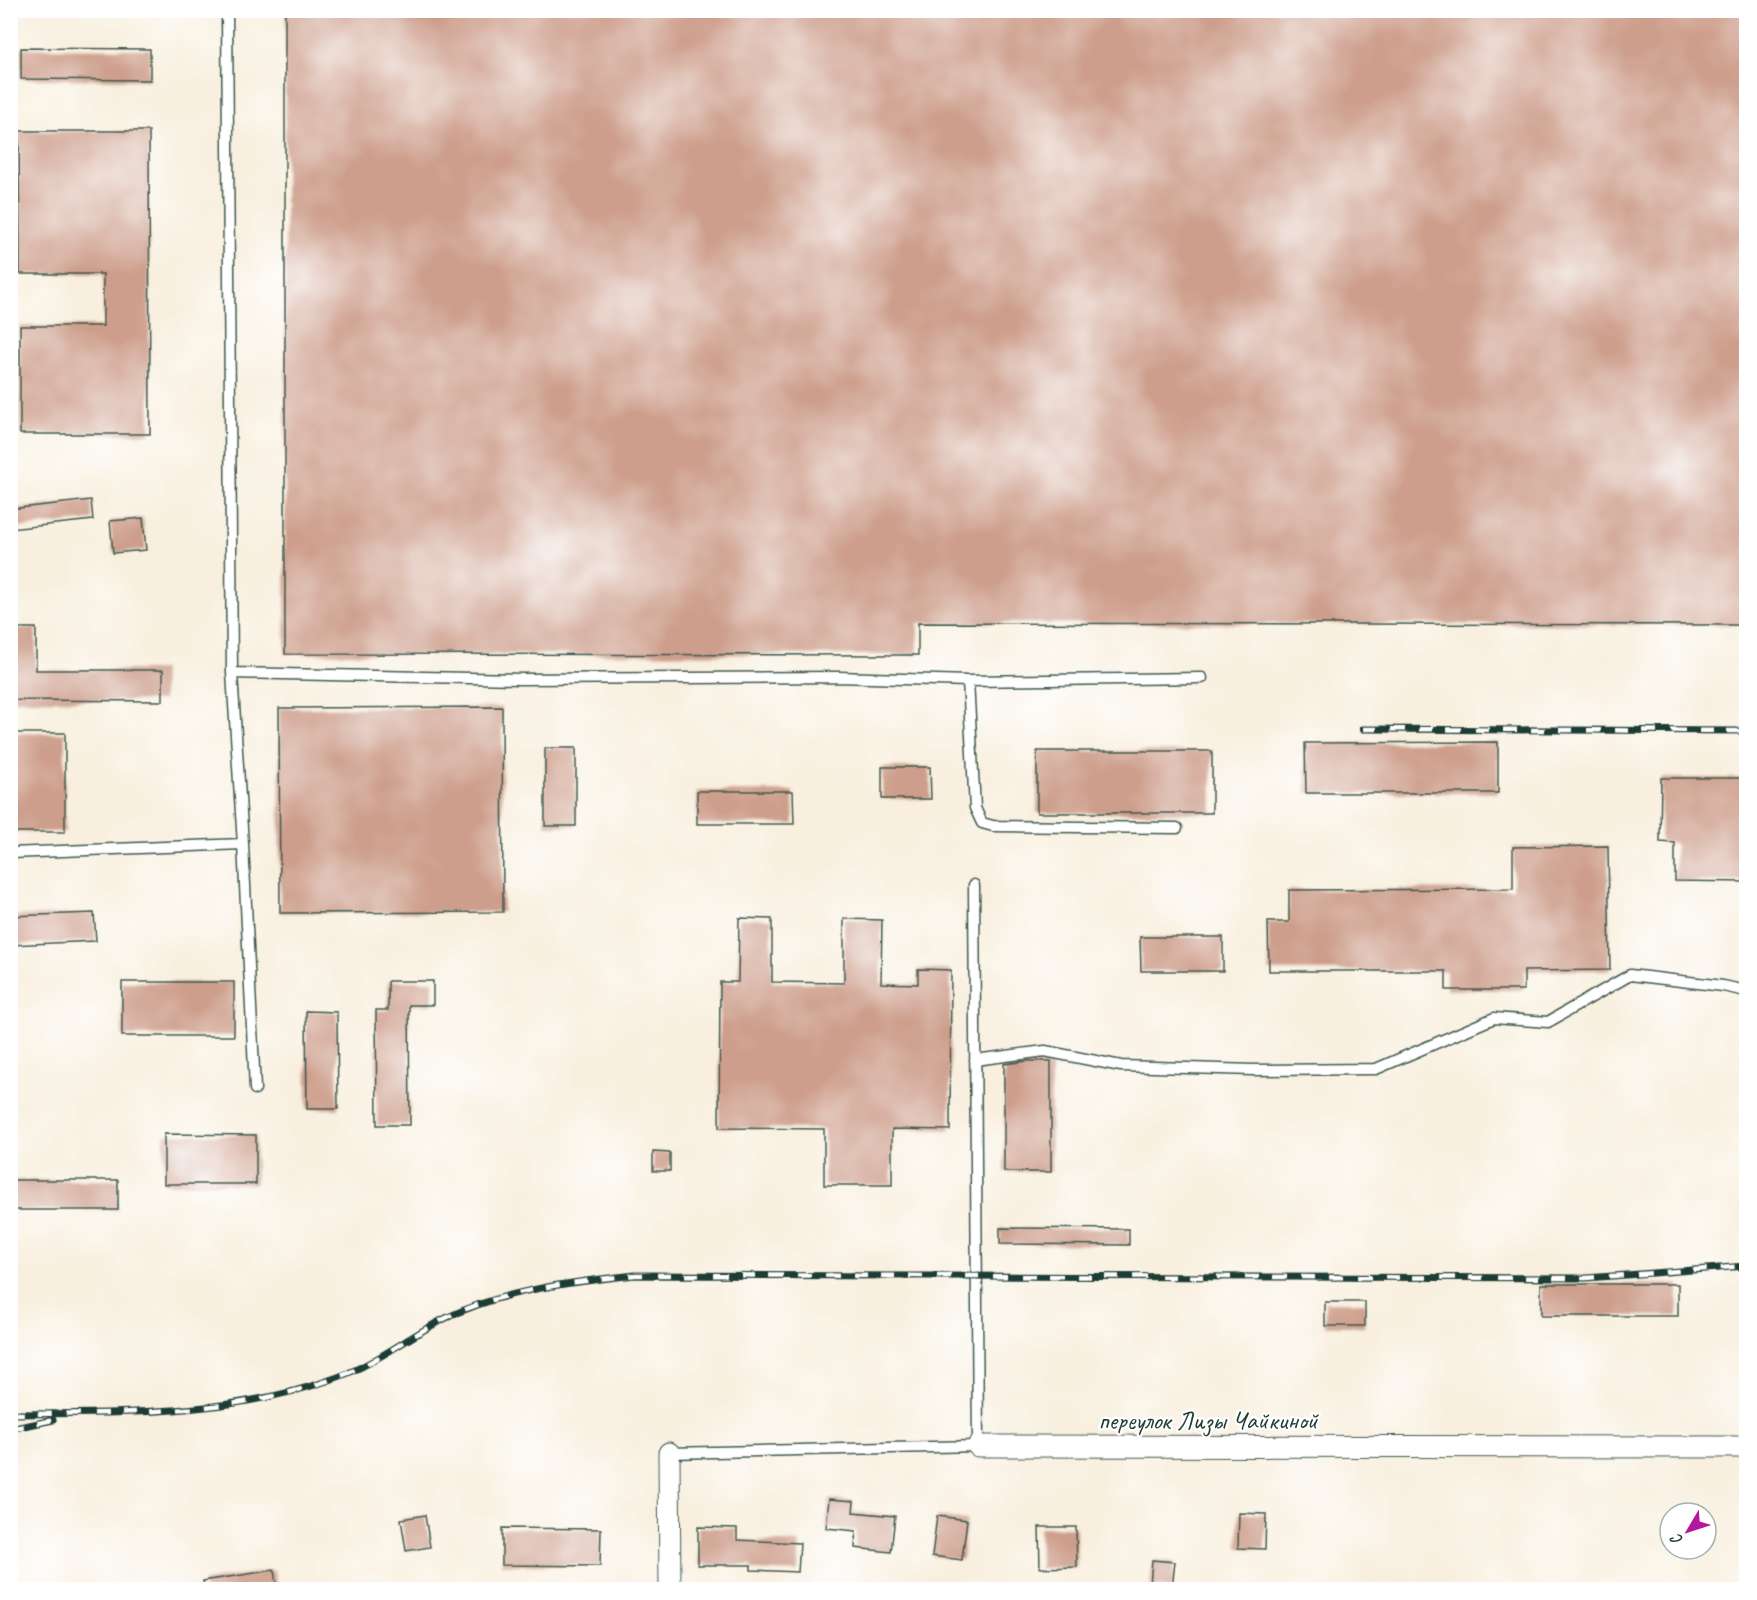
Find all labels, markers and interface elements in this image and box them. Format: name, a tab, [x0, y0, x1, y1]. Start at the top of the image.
street label: переулок Лизы Чайкиной	[1098, 1404, 1320, 1437]
north arrow	[1658, 1501, 1718, 1561]
text: С	[1666, 1529, 1687, 1549]

